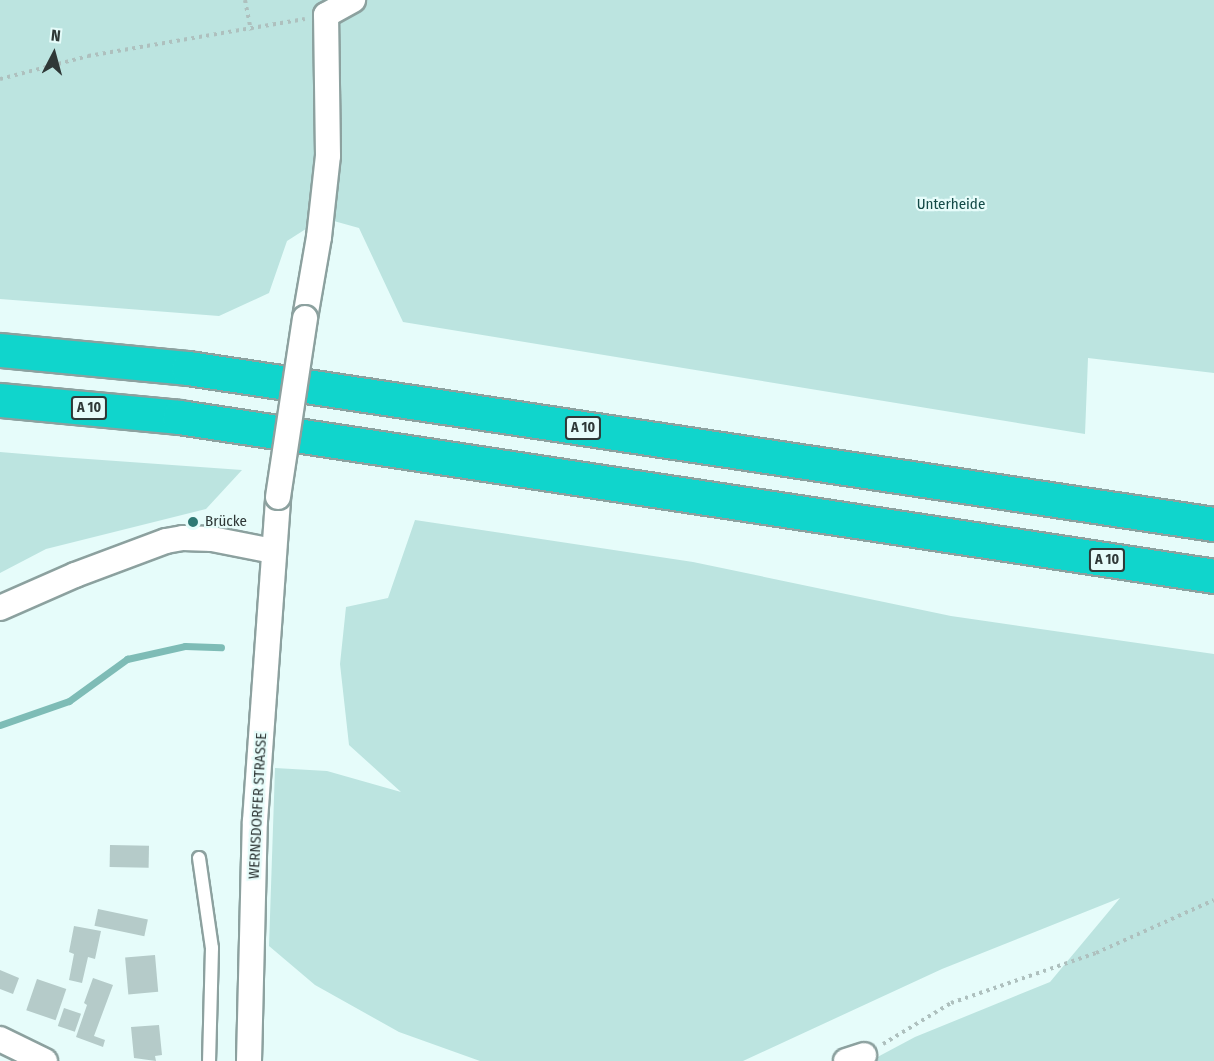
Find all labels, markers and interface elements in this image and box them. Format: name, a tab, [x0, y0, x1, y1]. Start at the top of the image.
north arrow	[24, 24, 84, 84]
text: N	[50, 26, 62, 46]
park label: Unterheide	[917, 196, 985, 214]
road number: A 10	[70, 397, 109, 419]
road number: A 10	[564, 417, 602, 439]
place label: Brücke	[205, 513, 247, 531]
marker: Brücke	[186, 515, 200, 529]
road number: A 10	[1088, 549, 1126, 571]
street label: WERNSDORFER STRASSE	[245, 732, 271, 880]

